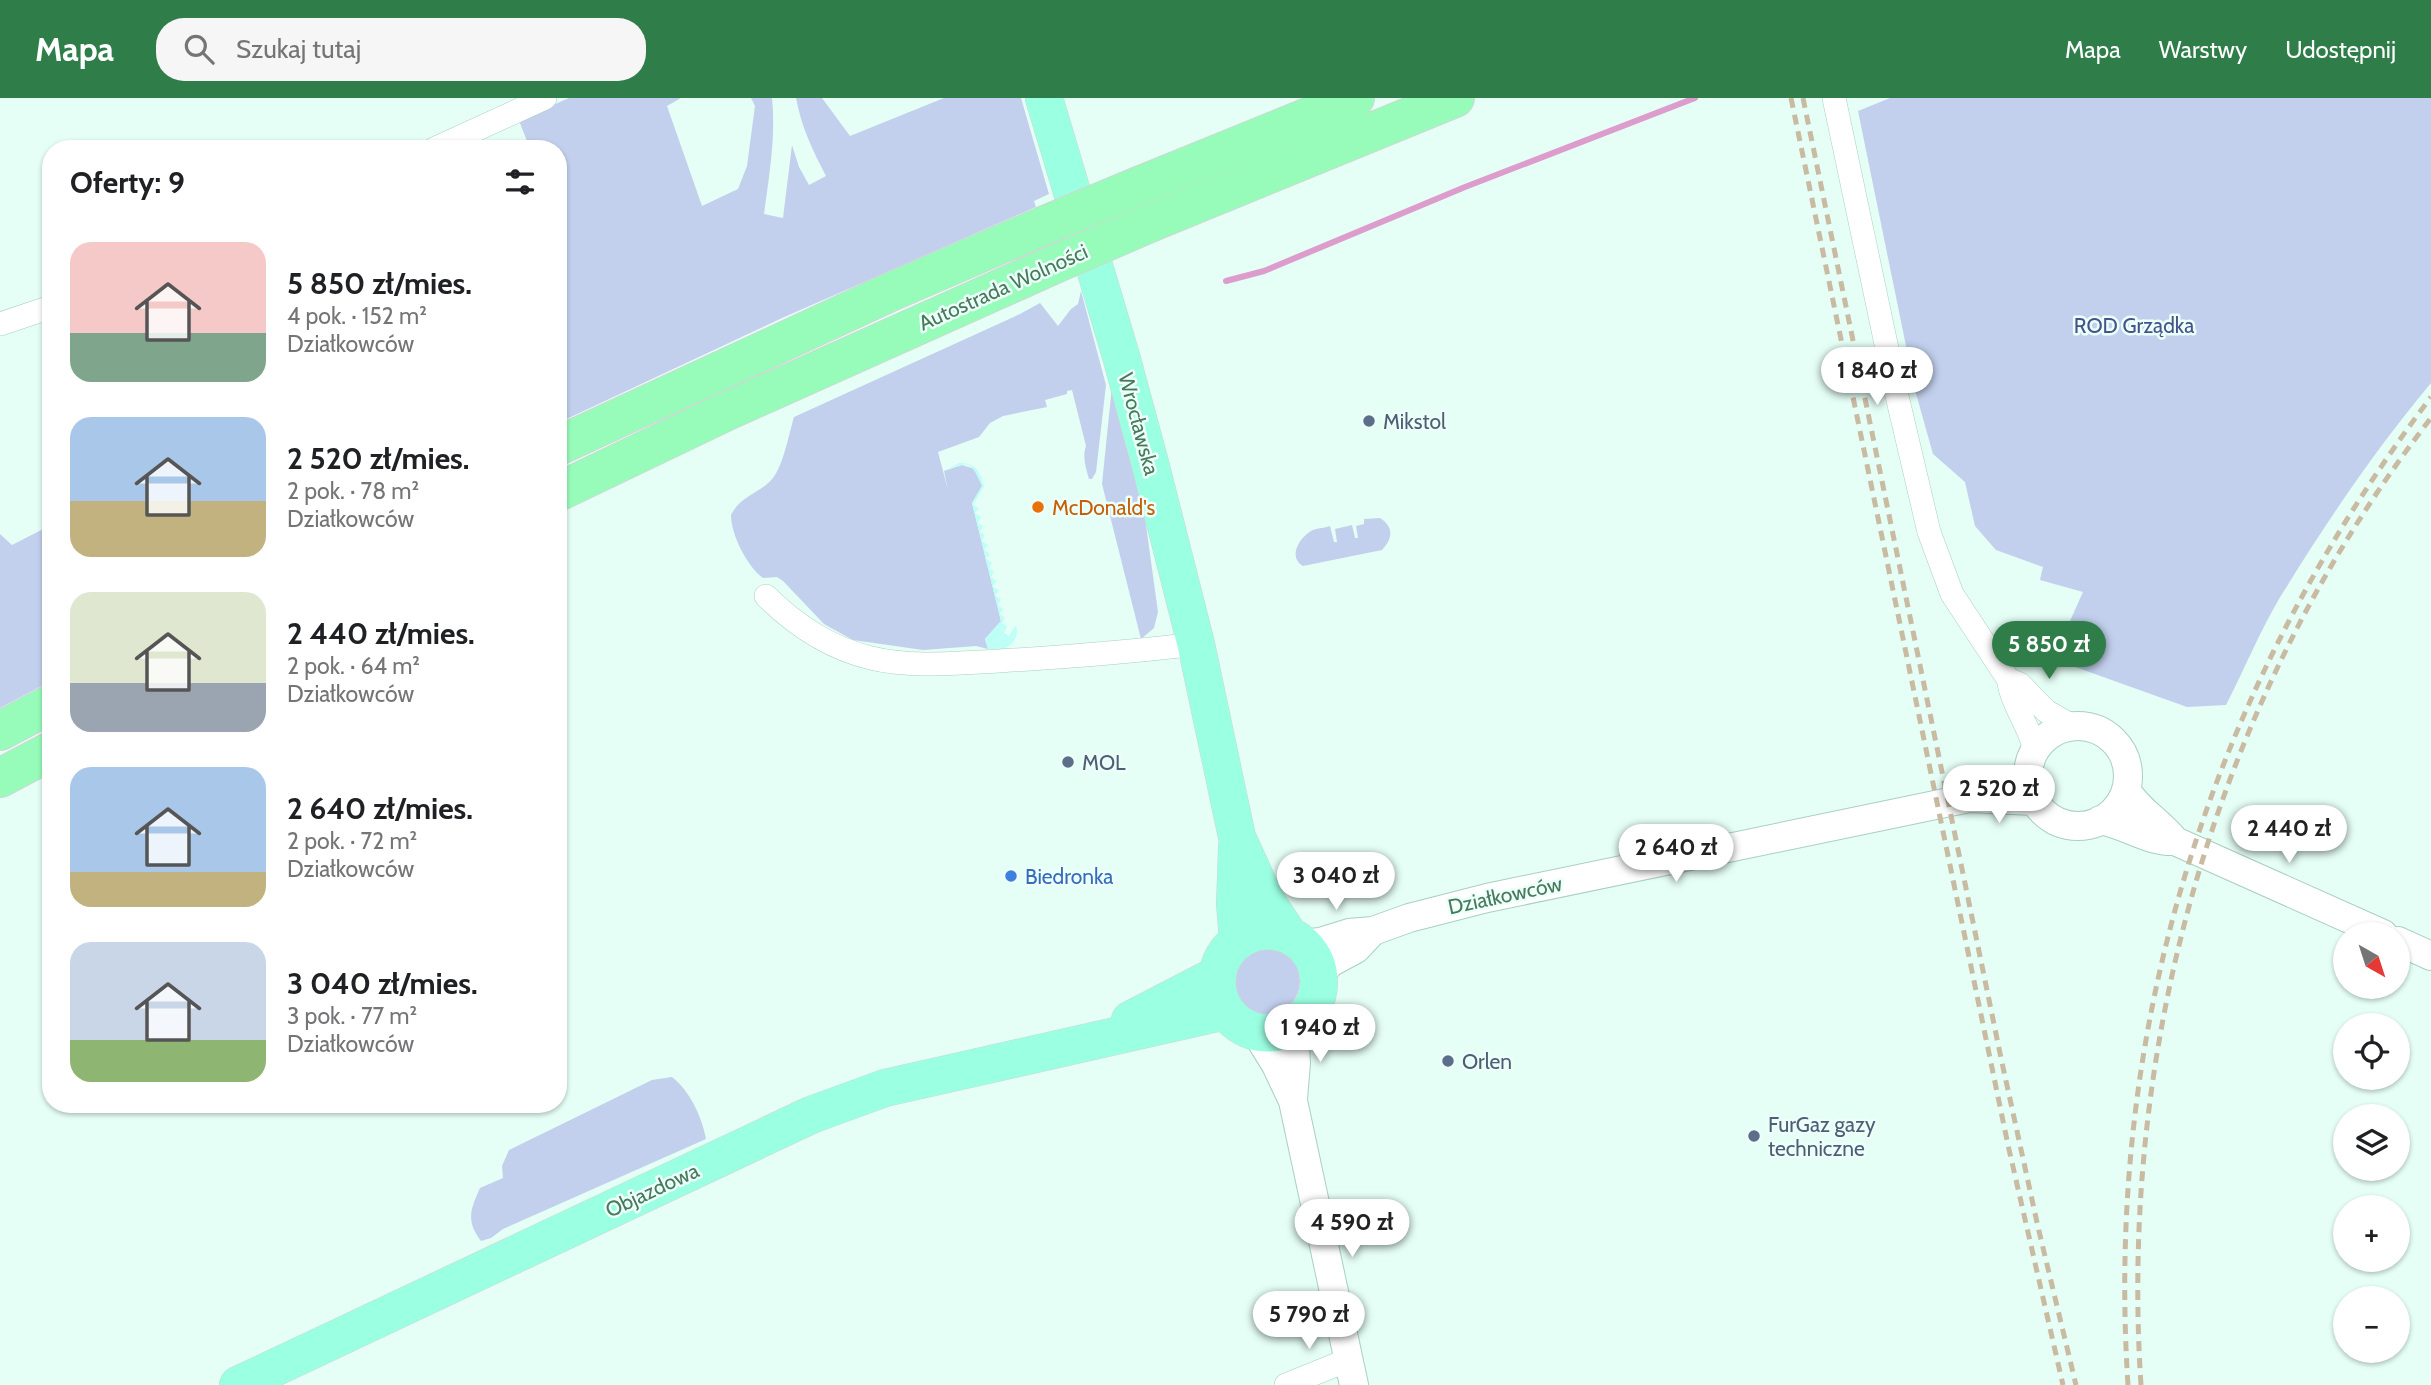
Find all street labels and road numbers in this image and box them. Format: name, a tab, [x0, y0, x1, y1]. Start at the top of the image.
street label: Autostrada Wolności	[915, 238, 1091, 336]
street label: Wrocławska	[1113, 370, 1165, 478]
street label: Działkowców	[1446, 871, 1564, 919]
street label: Objazdowa	[601, 1157, 703, 1223]

